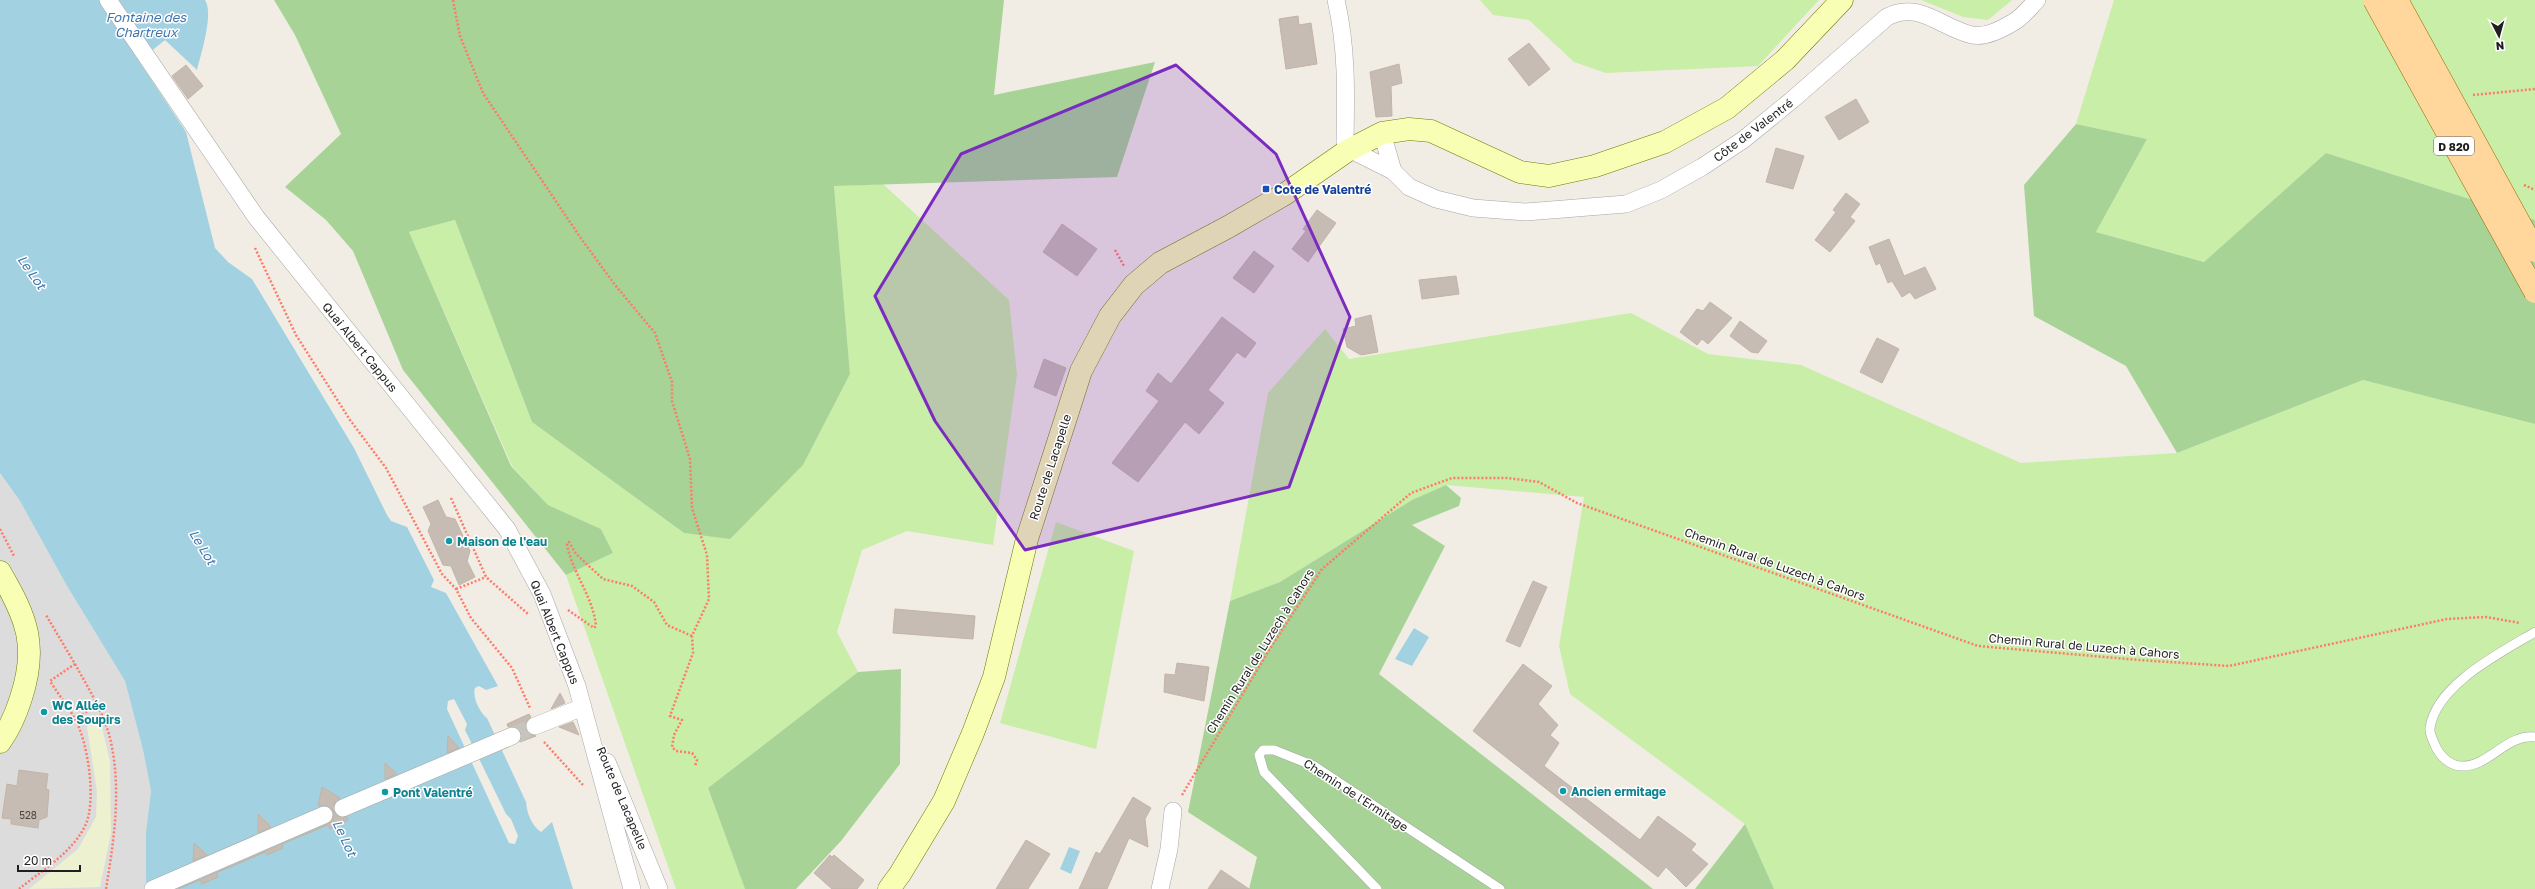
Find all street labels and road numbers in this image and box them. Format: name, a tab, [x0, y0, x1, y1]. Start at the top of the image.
street label: Côte de Valentré	[1710, 95, 1796, 165]
road number: D 820	[2434, 137, 2474, 155]
street label: Quai Albert Cappus	[319, 299, 401, 395]
street label: Route de Lacapelle	[1026, 412, 1074, 522]
street label: Chemin Rural de Luzech à Cahors	[1682, 524, 1868, 604]
street label: Chemin Rural de Luzech à Cahors	[1203, 566, 1317, 736]
street label: Quai Albert Cappus	[527, 578, 583, 686]
street label: Chemin Rural de Luzech à Cahors	[1988, 630, 2180, 662]
street label: Route de Lacapelle	[594, 744, 651, 852]
street label: Chemin de l'Ermitage	[1301, 756, 1411, 834]

